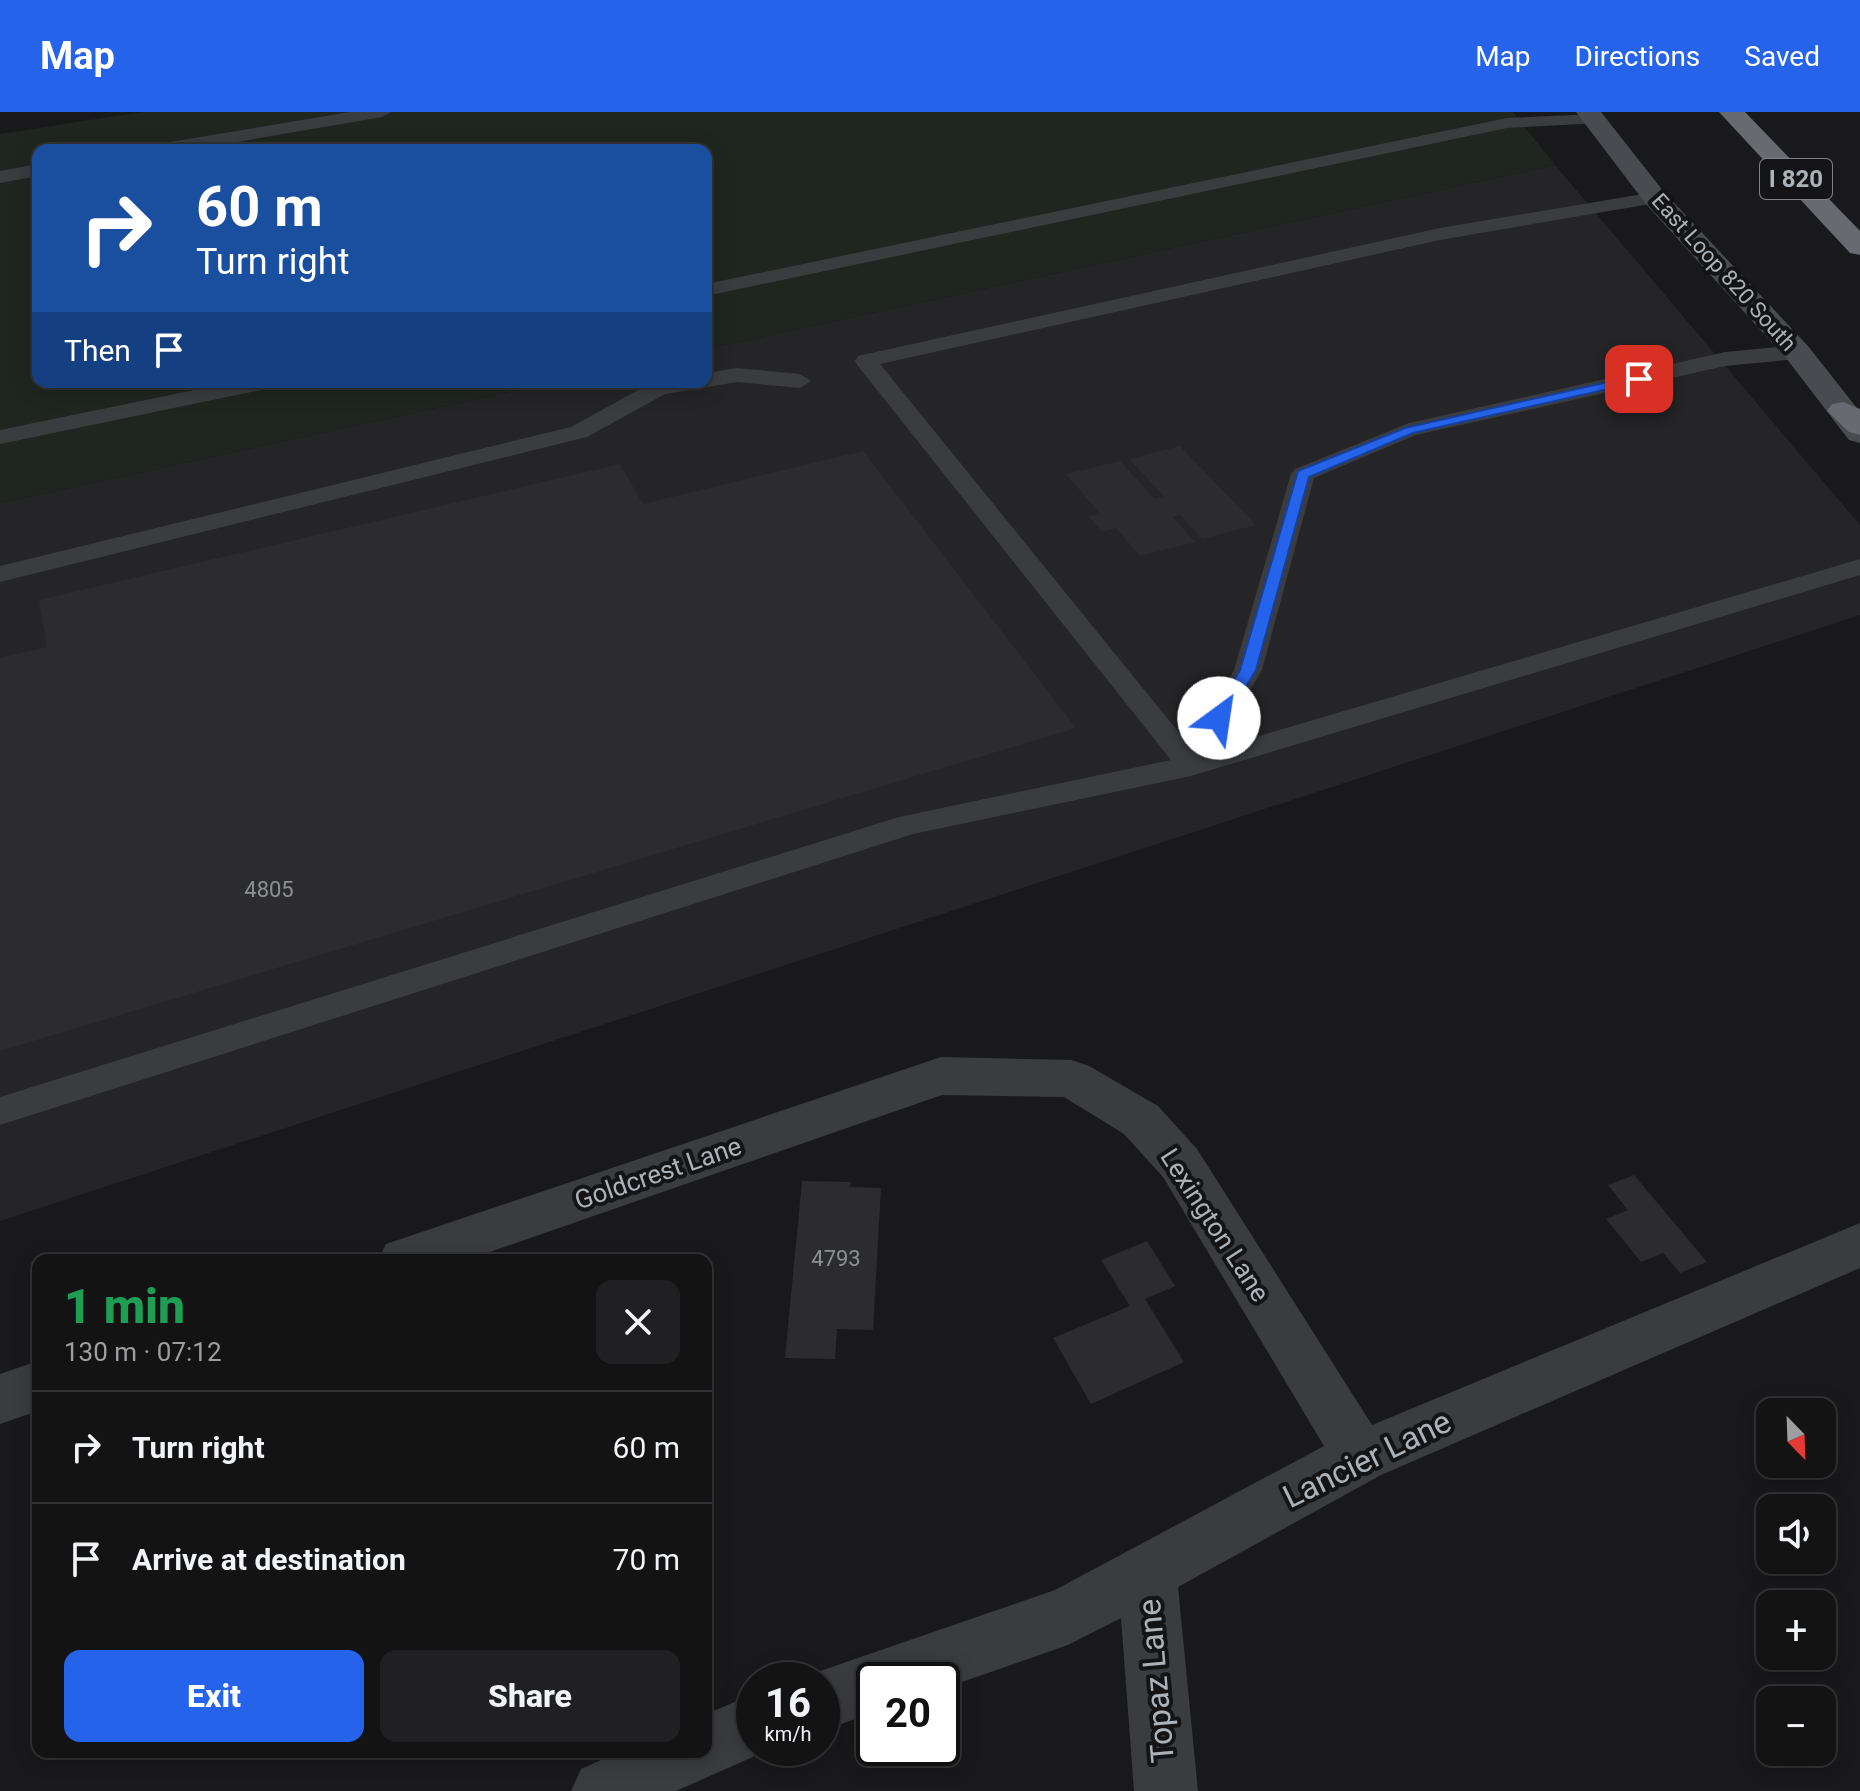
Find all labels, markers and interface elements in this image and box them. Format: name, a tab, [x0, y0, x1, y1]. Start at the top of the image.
text: Map	[40, 34, 115, 78]
text: Map	[1475, 40, 1531, 73]
text: Directions	[1575, 40, 1700, 73]
text: Saved	[1744, 40, 1820, 73]
road number: I 820	[1760, 159, 1832, 199]
text: 60 m	[196, 174, 323, 240]
icon: right	[64, 176, 168, 280]
street label: East Loop 820 South	[1647, 188, 1801, 356]
text: Turn right	[196, 241, 349, 283]
icon: arrive	[147, 328, 191, 372]
text: Then	[64, 333, 131, 368]
pin	[1605, 345, 1673, 413]
icon: arrive	[1617, 357, 1661, 401]
position arrow	[1177, 676, 1261, 760]
house number: 4805	[244, 877, 294, 902]
street label: Goldcrest Lane	[571, 1130, 745, 1216]
street label: Lexington Lane	[1154, 1143, 1276, 1307]
house number: 4793	[811, 1246, 861, 1271]
text: 1 min	[64, 1278, 185, 1335]
button: close	[596, 1280, 680, 1364]
text: 130 m · 07:12	[64, 1337, 222, 1367]
north arrow	[1756, 1398, 1836, 1478]
map controls	[1756, 1398, 1836, 1766]
street label: Lancier Lane	[1277, 1402, 1457, 1516]
icon: right	[64, 1425, 108, 1469]
text: Turn right	[132, 1430, 265, 1465]
text: 60 m	[613, 1430, 680, 1465]
button: sound	[1756, 1494, 1836, 1574]
icon: arrive	[64, 1537, 108, 1581]
text: Arrive at destination	[132, 1542, 406, 1577]
text: 70 m	[613, 1542, 680, 1577]
button: +	[1756, 1590, 1836, 1670]
street label: Topaz Lane	[1130, 1598, 1182, 1764]
button: Exit	[64, 1650, 364, 1742]
button: Share	[380, 1650, 680, 1742]
speed limit sign: 20	[856, 1662, 960, 1766]
text: 16	[765, 1680, 811, 1727]
button: −	[1756, 1686, 1836, 1766]
text: km/h	[765, 1722, 811, 1746]

